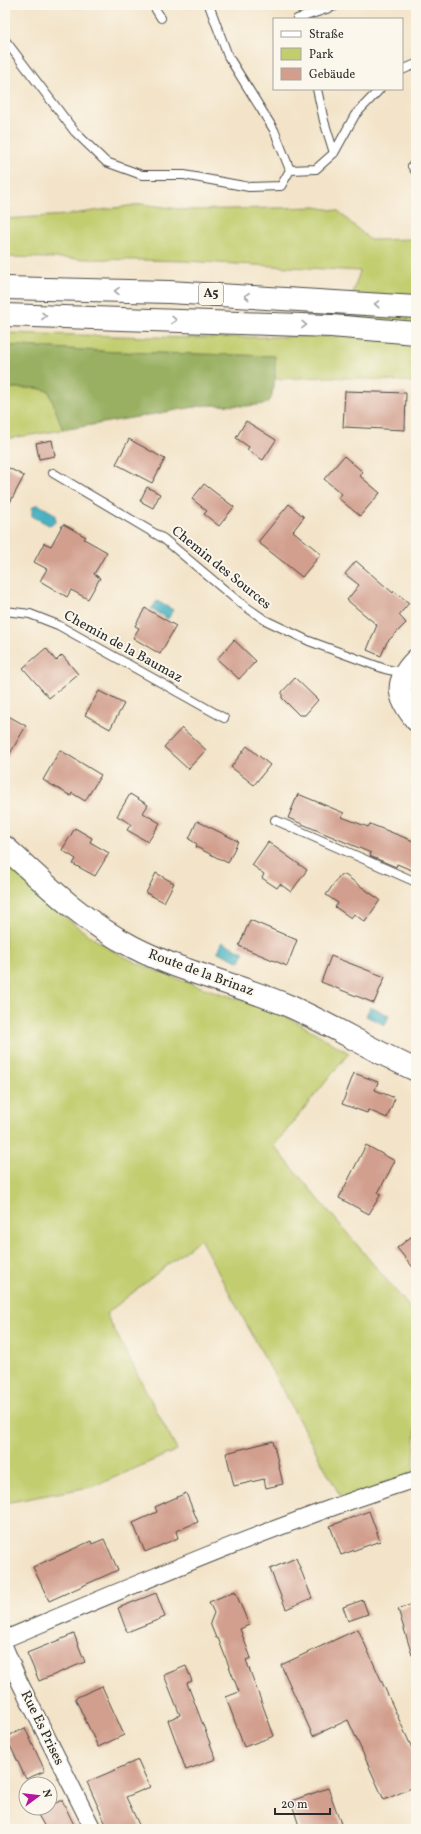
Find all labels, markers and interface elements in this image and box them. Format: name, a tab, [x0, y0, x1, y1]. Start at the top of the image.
legend	[273, 18, 403, 90]
text: Straße	[309, 27, 344, 43]
text: Park	[309, 47, 334, 63]
text: Gebäude	[309, 67, 356, 83]
road number: A5	[199, 283, 223, 305]
one-way arrow	[114, 286, 120, 295]
one-way arrow	[244, 292, 250, 300]
one-way arrow	[374, 299, 380, 308]
one-way arrow	[41, 312, 47, 320]
one-way arrow	[171, 316, 177, 324]
one-way arrow	[301, 321, 307, 330]
street label: Chemin des Sources	[167, 522, 275, 614]
street label: Chemin de la Baumaz	[60, 606, 186, 688]
street label: Route de la Brinaz	[145, 945, 257, 1001]
street label: Rue Es Prises	[16, 1687, 68, 1769]
north arrow	[18, 1776, 58, 1816]
text: N	[38, 1788, 54, 1800]
scale bar	[275, 1790, 330, 1816]
text: 20 m	[281, 1797, 308, 1813]

